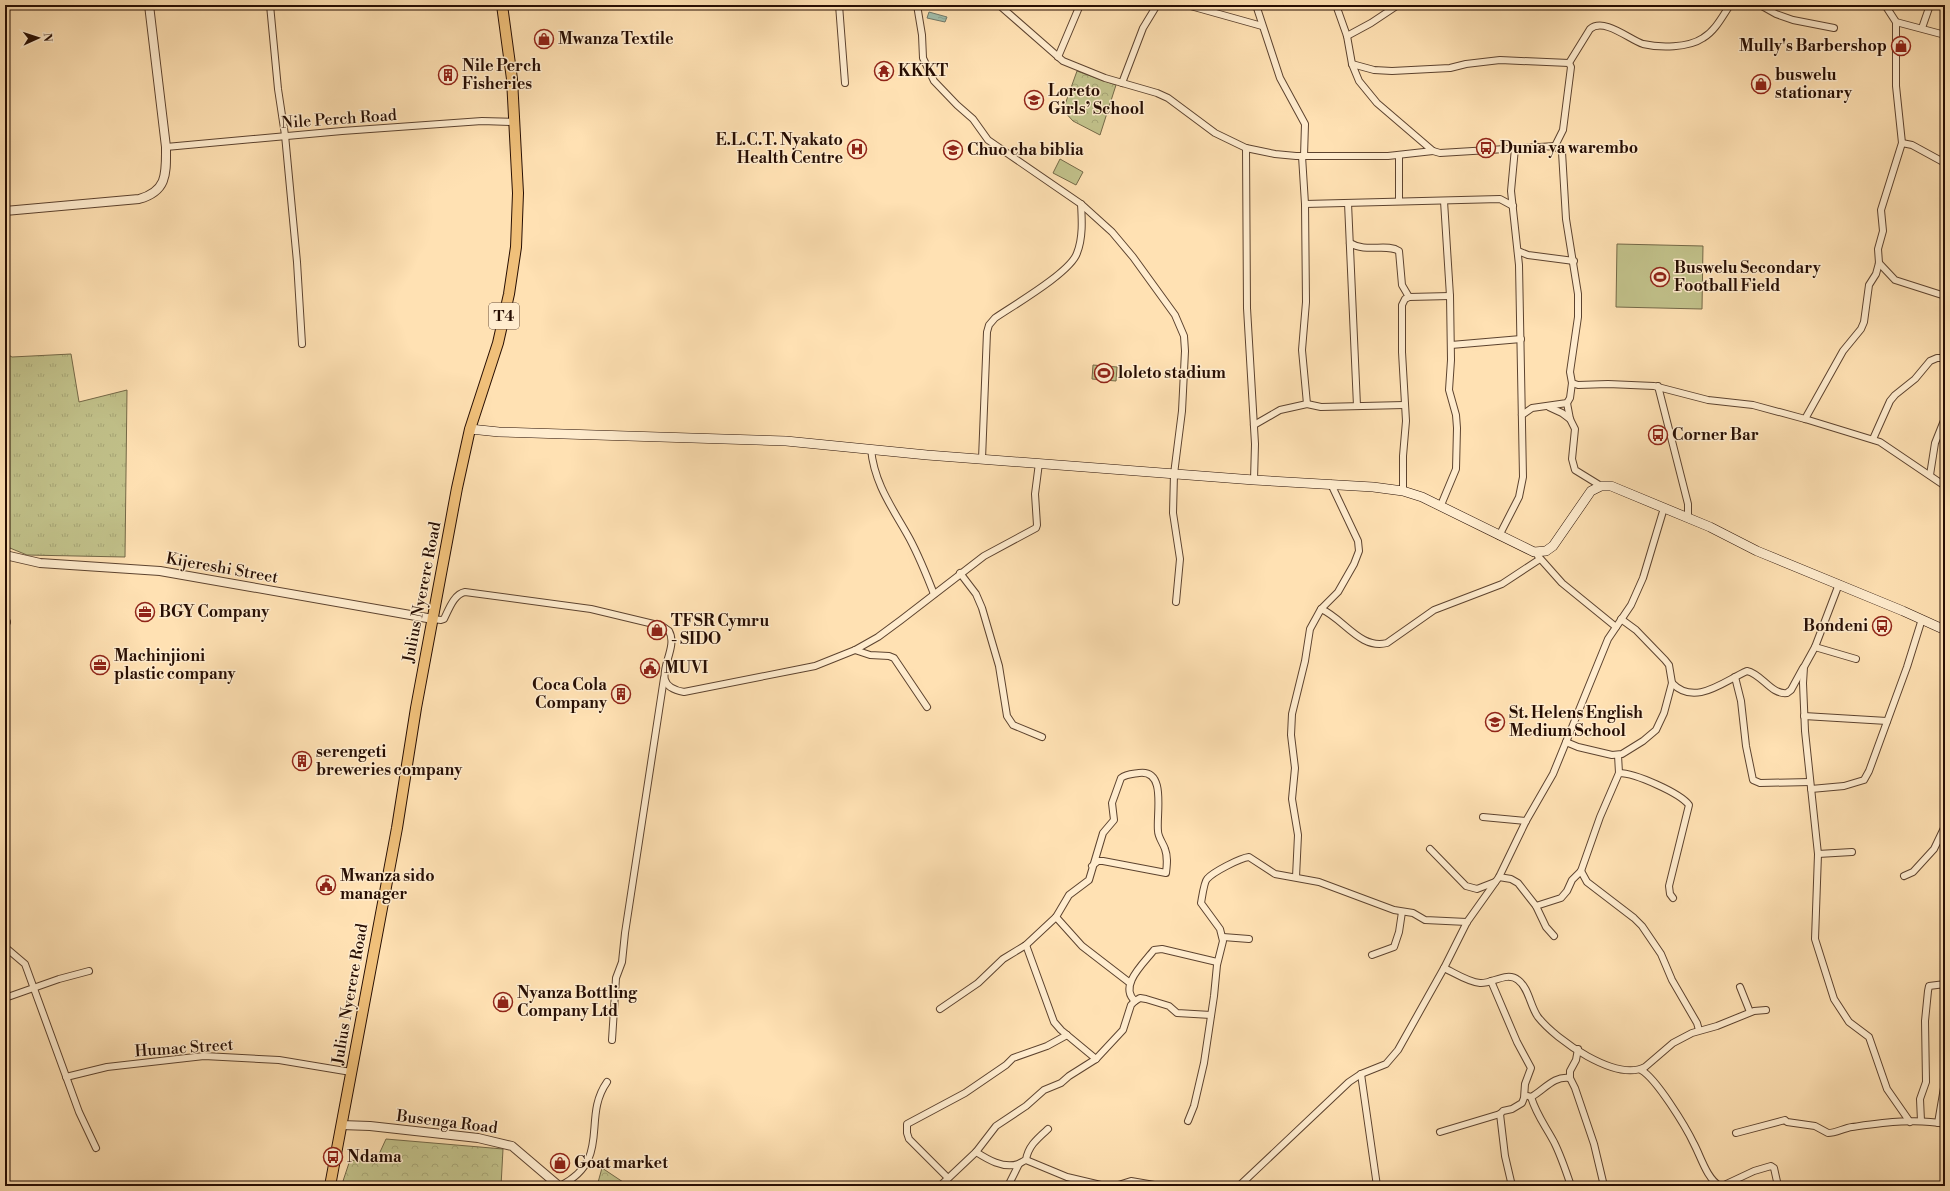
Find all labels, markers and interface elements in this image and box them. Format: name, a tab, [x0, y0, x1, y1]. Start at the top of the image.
north arrow	[18, 18, 58, 58]
shop icon: Mwanza Textile	[533, 28, 555, 50]
place label: Mwanza Textile	[558, 29, 674, 49]
text: N	[40, 33, 54, 43]
shop icon: Mully's Barbershop	[1890, 35, 1912, 57]
place label: Mully's Barbershop	[1739, 36, 1887, 56]
place label: Nile Perch Fisheries	[462, 56, 541, 94]
temple icon: KKKT	[873, 60, 895, 82]
place label: KKKT	[898, 61, 948, 81]
building icon: Nile Perch Fisheries	[437, 64, 459, 86]
place label: buswelu stationary	[1775, 65, 1853, 103]
shop icon: buswelu stationary	[1750, 73, 1772, 95]
place label: Loreto Girls’ School	[1048, 81, 1145, 119]
school or university icon: Loreto Girls’ School	[1023, 89, 1045, 111]
street label: Nile Perch Road	[280, 105, 398, 133]
place label: E.L.C.T. Nyakato Health Centre	[715, 130, 843, 168]
bus stop icon: Dunia ya warembo	[1475, 137, 1497, 159]
hospital icon: E.L.C.T. Nyakato Health Centre	[846, 138, 868, 160]
place label: Dunia ya warembo	[1500, 138, 1638, 158]
school or university icon: Chuo cha biblia	[942, 139, 964, 161]
place label: Chuo cha biblia	[967, 140, 1084, 160]
place label: Buswelu Secondary Football Field	[1674, 258, 1822, 296]
sports icon: Buswelu Secondary Football Field	[1649, 266, 1671, 288]
road number: T4	[489, 303, 519, 329]
sports icon: loleto stadium	[1093, 362, 1115, 384]
place label: loleto stadium	[1118, 363, 1226, 383]
bus stop icon: Corner Bar	[1647, 424, 1669, 446]
place label: Corner Bar	[1672, 425, 1759, 445]
street label: Julius Nyerere Road	[398, 520, 445, 665]
street label: Kijereshi Street	[164, 548, 280, 588]
office icon: BGY Company	[134, 601, 156, 623]
place label: BGY Company	[159, 602, 270, 622]
place label: TFSR Cymru - SIDO	[671, 611, 770, 649]
bus stop icon: Bondeni	[1871, 615, 1893, 637]
place label: Bondeni	[1803, 616, 1868, 636]
shop icon: TFSR Cymru - SIDO	[646, 619, 668, 641]
place label: Machinjioni plastic company	[114, 646, 237, 684]
office icon: Machinjioni plastic company	[89, 654, 111, 676]
public building icon: MUVI	[639, 657, 661, 679]
place label: MUVI	[664, 658, 708, 678]
place label: Coca Cola Company	[532, 675, 608, 713]
building icon: Coca Cola Company	[610, 683, 632, 705]
place label: St. Helens English Medium School	[1509, 703, 1643, 741]
school or university icon: St. Helens English Medium School	[1484, 711, 1506, 733]
place label: serengeti breweries company	[316, 742, 463, 780]
building icon: serengeti breweries company	[291, 750, 313, 772]
place label: Mwanza sido manager	[340, 866, 435, 904]
public building icon: Mwanza sido manager	[315, 874, 337, 896]
street label: Julius Nyerere Road	[328, 922, 372, 1067]
place label: Nyanza Bottling Company Ltd	[517, 983, 638, 1021]
shop icon: Nyanza Bottling Company Ltd	[492, 991, 514, 1013]
street label: Humac Street	[134, 1035, 234, 1061]
street label: Busenga Road	[394, 1106, 499, 1138]
bus stop icon: Ndama	[322, 1146, 344, 1168]
place label: Ndama	[347, 1147, 402, 1167]
shop icon: Goat market	[549, 1152, 571, 1174]
place label: Goat market	[574, 1153, 668, 1173]

